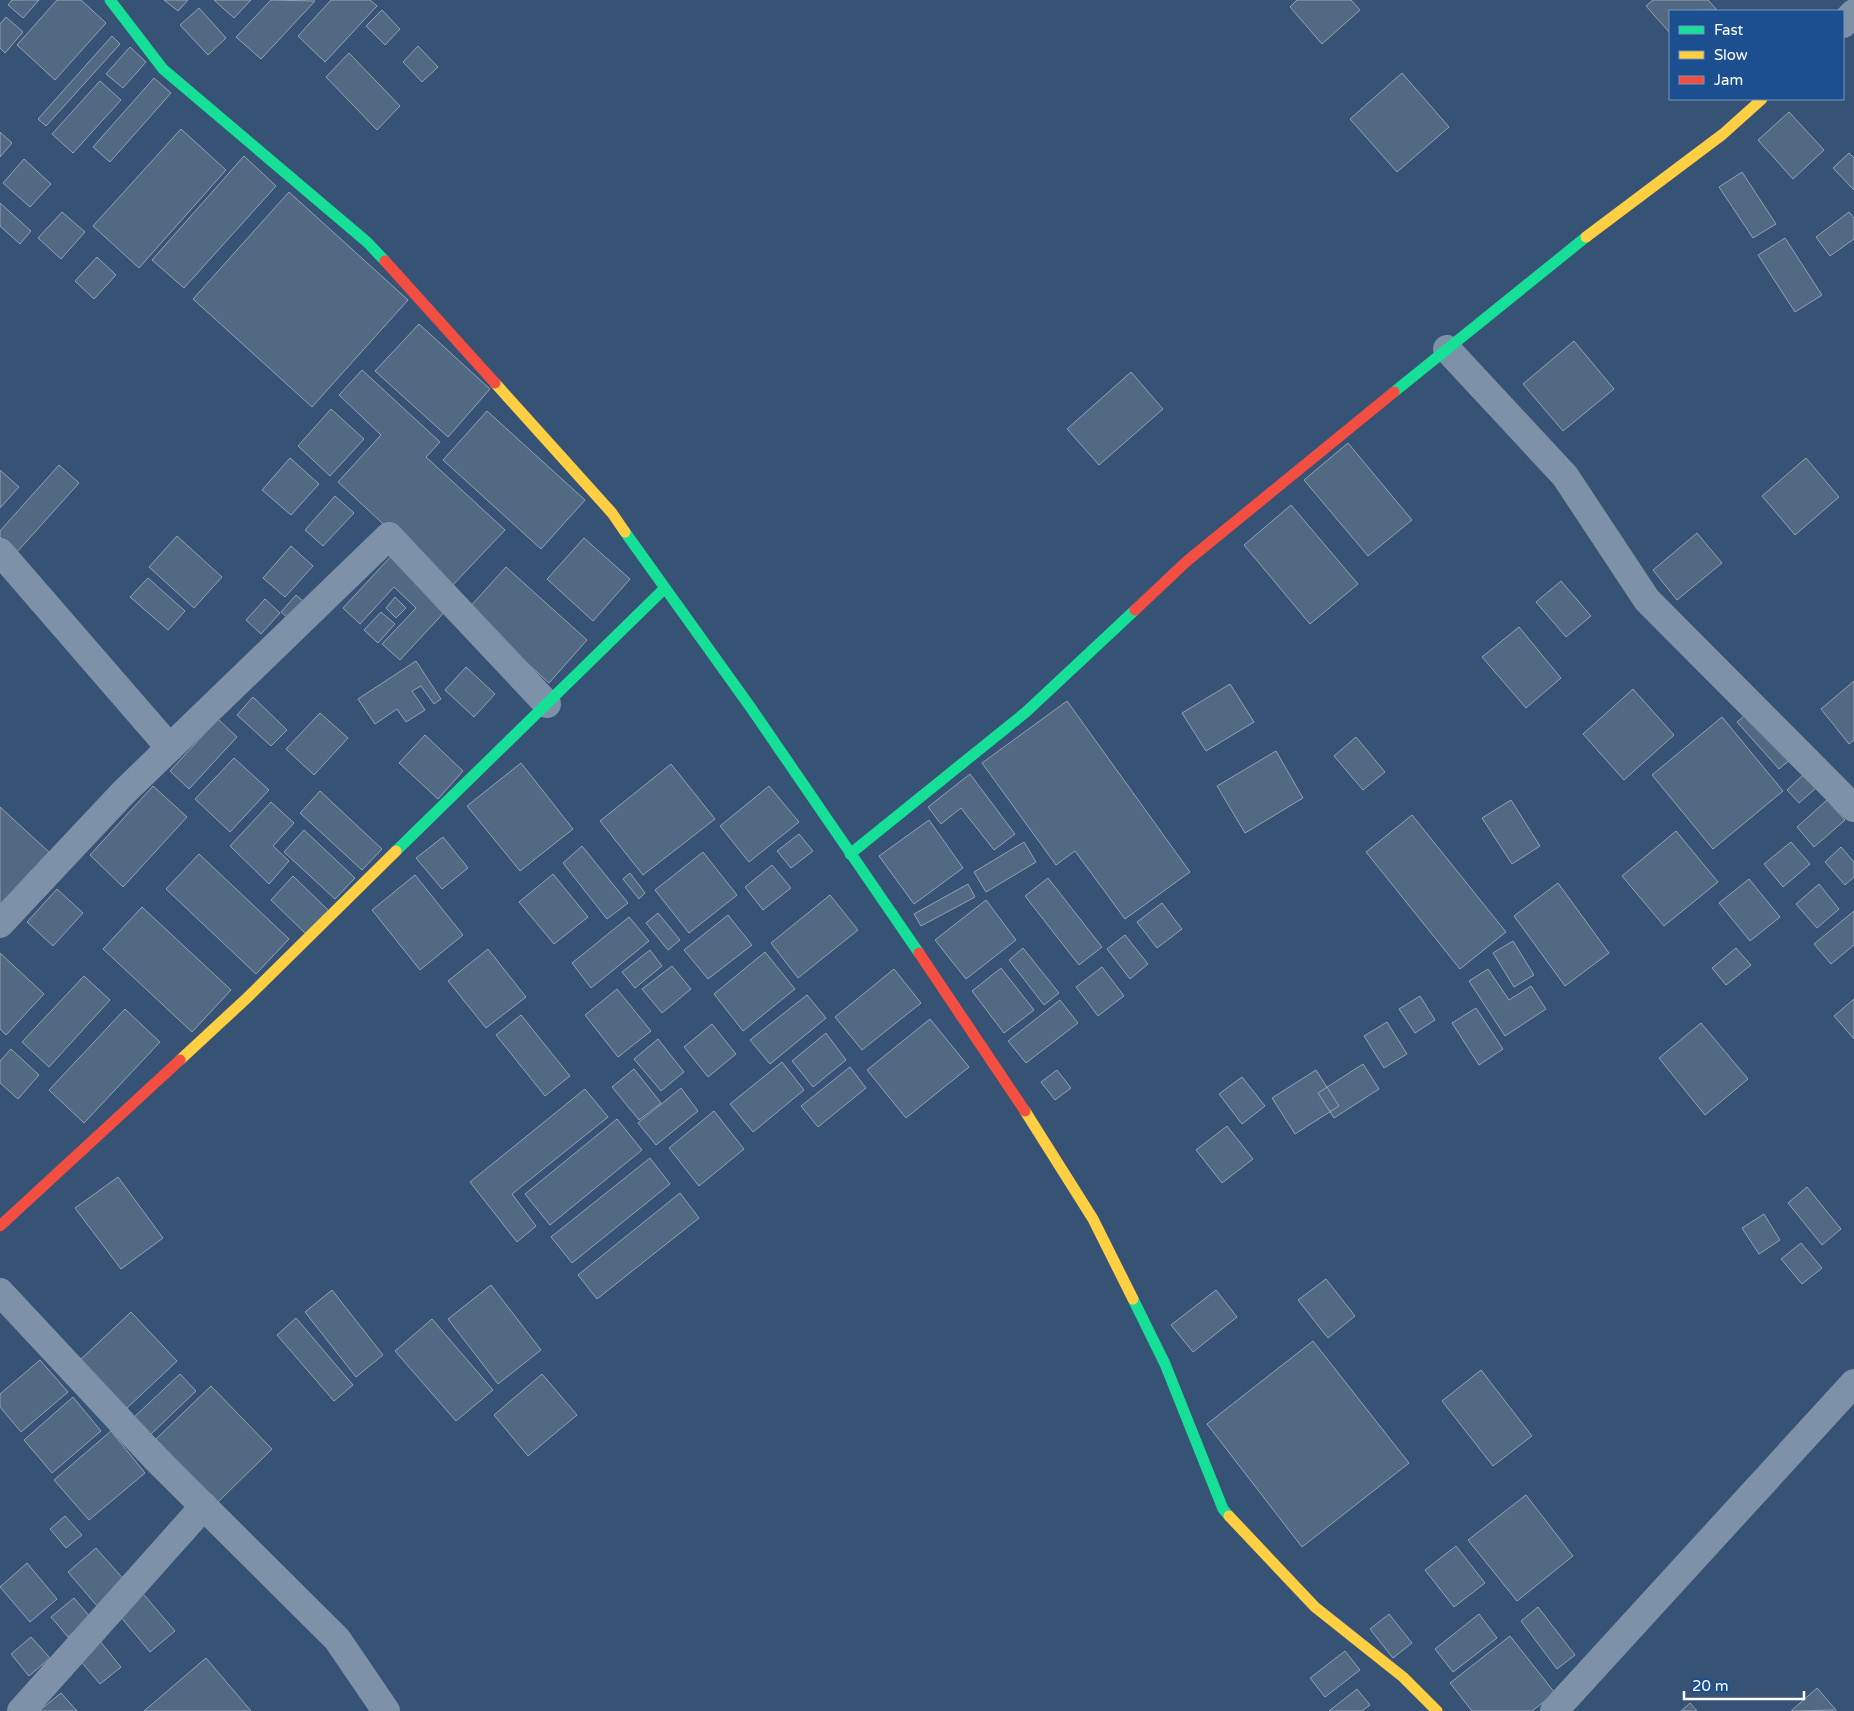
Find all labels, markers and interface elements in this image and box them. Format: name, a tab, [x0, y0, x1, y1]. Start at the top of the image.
legend	[1669, 10, 1844, 100]
text: Fast	[1714, 21, 1744, 39]
text: Slow	[1714, 46, 1748, 64]
text: Jam	[1714, 71, 1743, 89]
scale bar	[1684, 1668, 1804, 1700]
text: 20 m	[1692, 1677, 1729, 1695]

